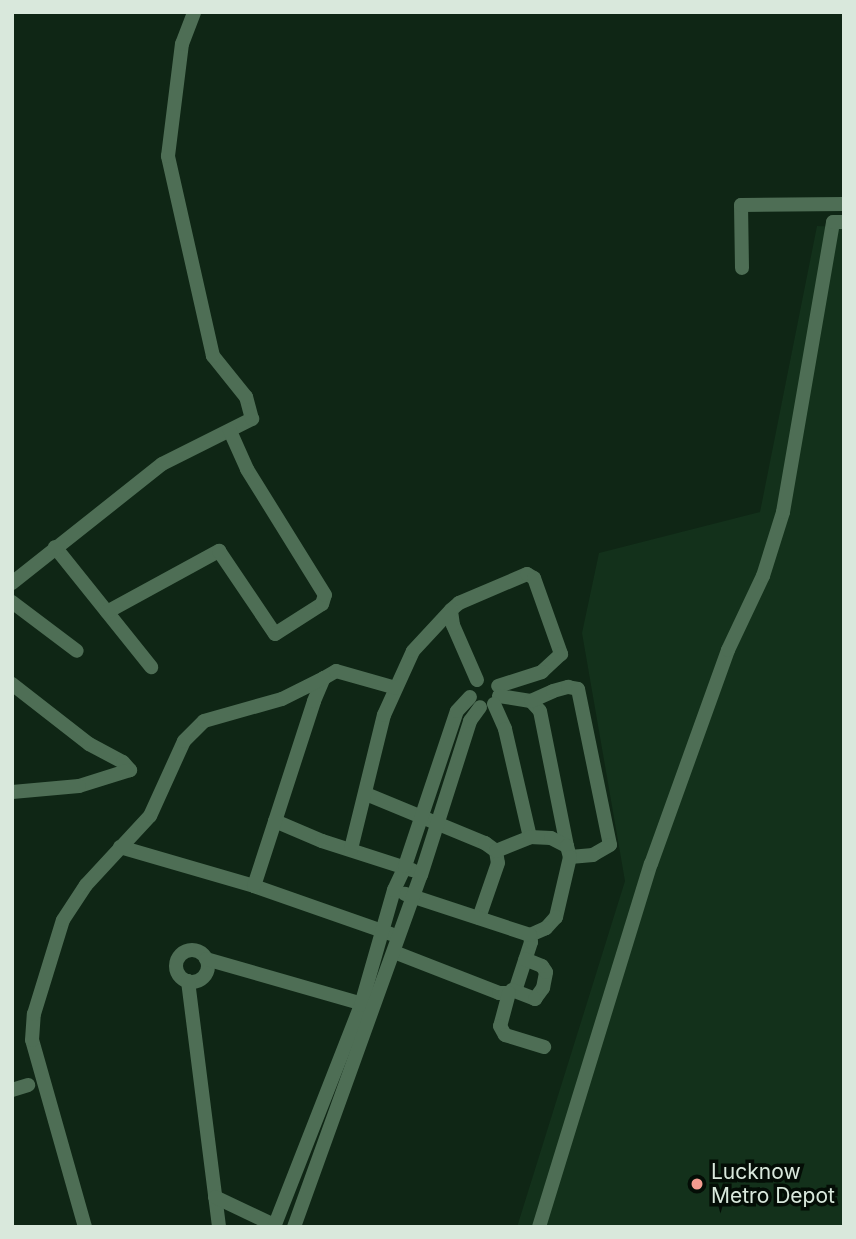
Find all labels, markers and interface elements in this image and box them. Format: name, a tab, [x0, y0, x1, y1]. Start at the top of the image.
place label: Lucknow Metro Depot	[711, 1159, 835, 1209]
marker: Lucknow Metro Depot	[689, 1176, 705, 1192]

